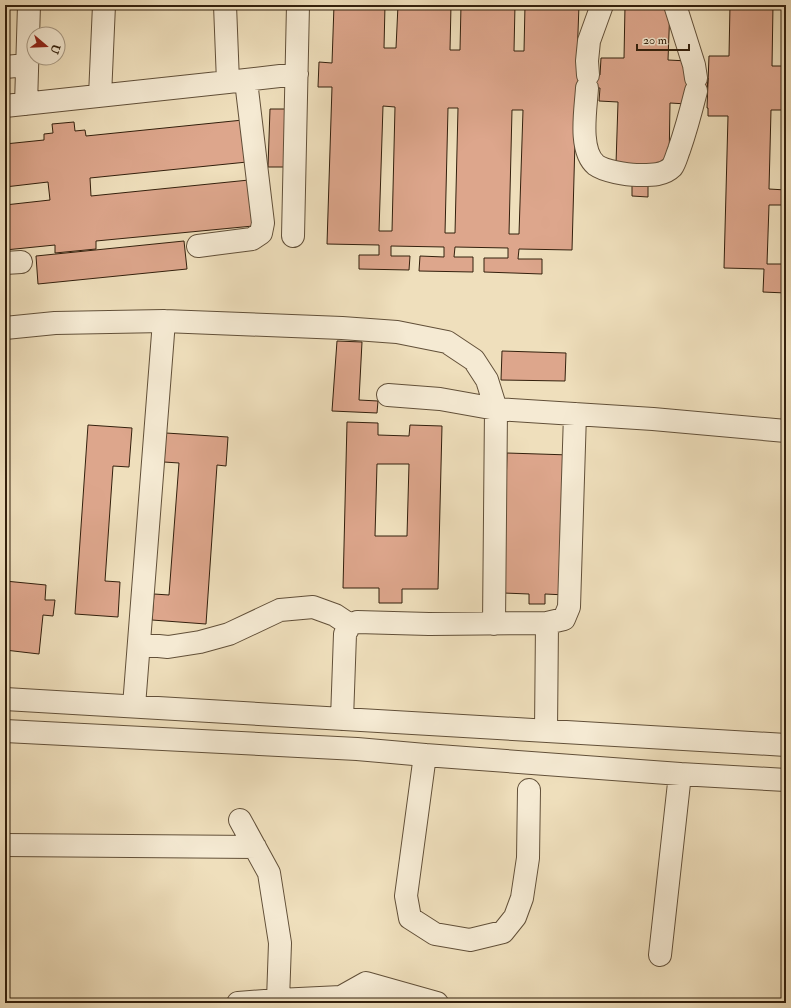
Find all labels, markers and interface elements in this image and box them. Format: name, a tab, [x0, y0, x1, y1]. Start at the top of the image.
north arrow	[26, 26, 66, 66]
scale bar	[637, 26, 689, 52]
text: 20 m	[643, 33, 668, 48]
text: U	[47, 43, 63, 56]

